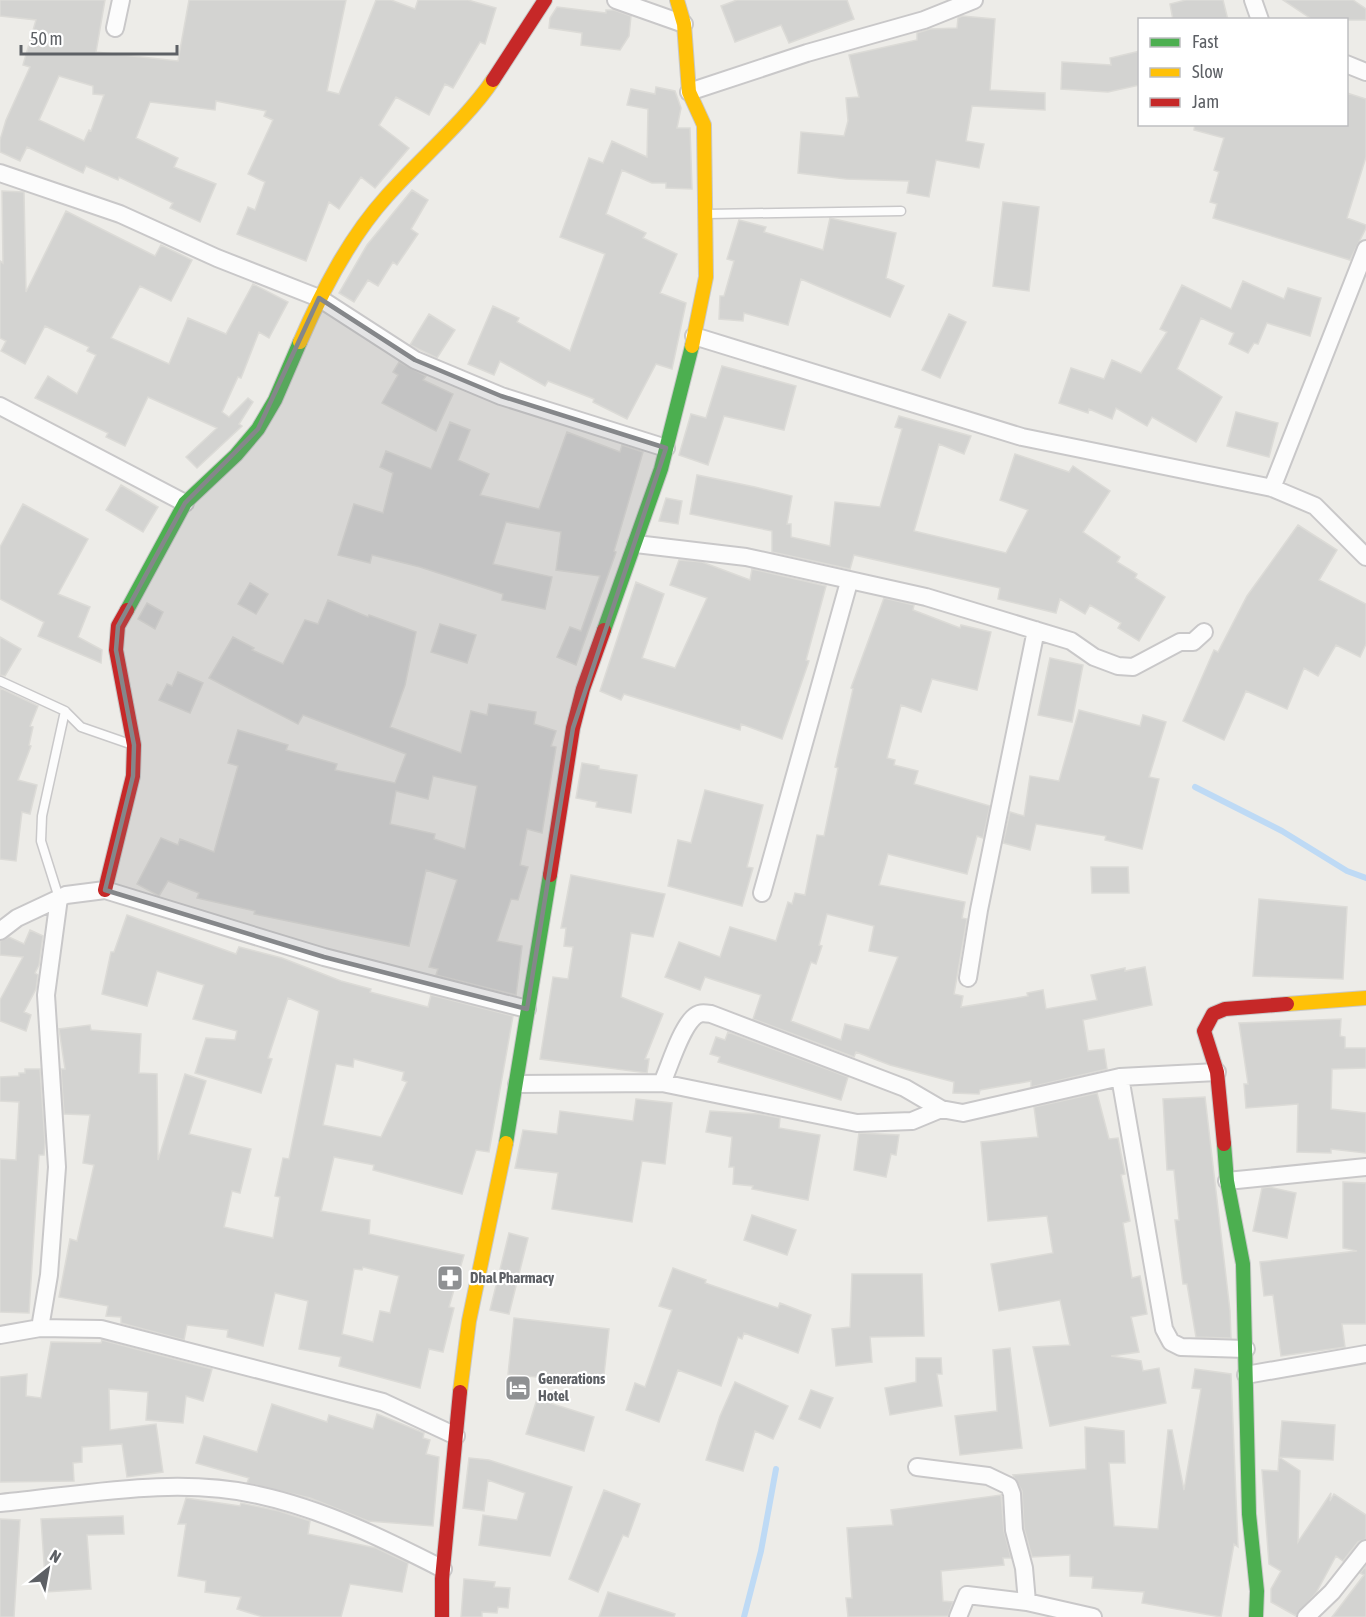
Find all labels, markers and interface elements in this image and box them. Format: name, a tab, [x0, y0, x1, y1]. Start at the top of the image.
scale bar	[21, 18, 177, 56]
legend	[1138, 18, 1348, 126]
text: 50 m	[30, 28, 62, 49]
text: Fast	[1192, 31, 1219, 52]
text: Slow	[1192, 61, 1223, 82]
text: Jam	[1192, 91, 1219, 112]
pharmacy icon: Dhal Pharmacy	[435, 1263, 465, 1293]
place label: Dhal Pharmacy	[470, 1269, 555, 1286]
place label: Generations Hotel	[538, 1370, 606, 1404]
hotel icon: Generations Hotel	[503, 1373, 533, 1403]
north arrow	[18, 1539, 78, 1599]
text: N	[47, 1546, 64, 1566]

